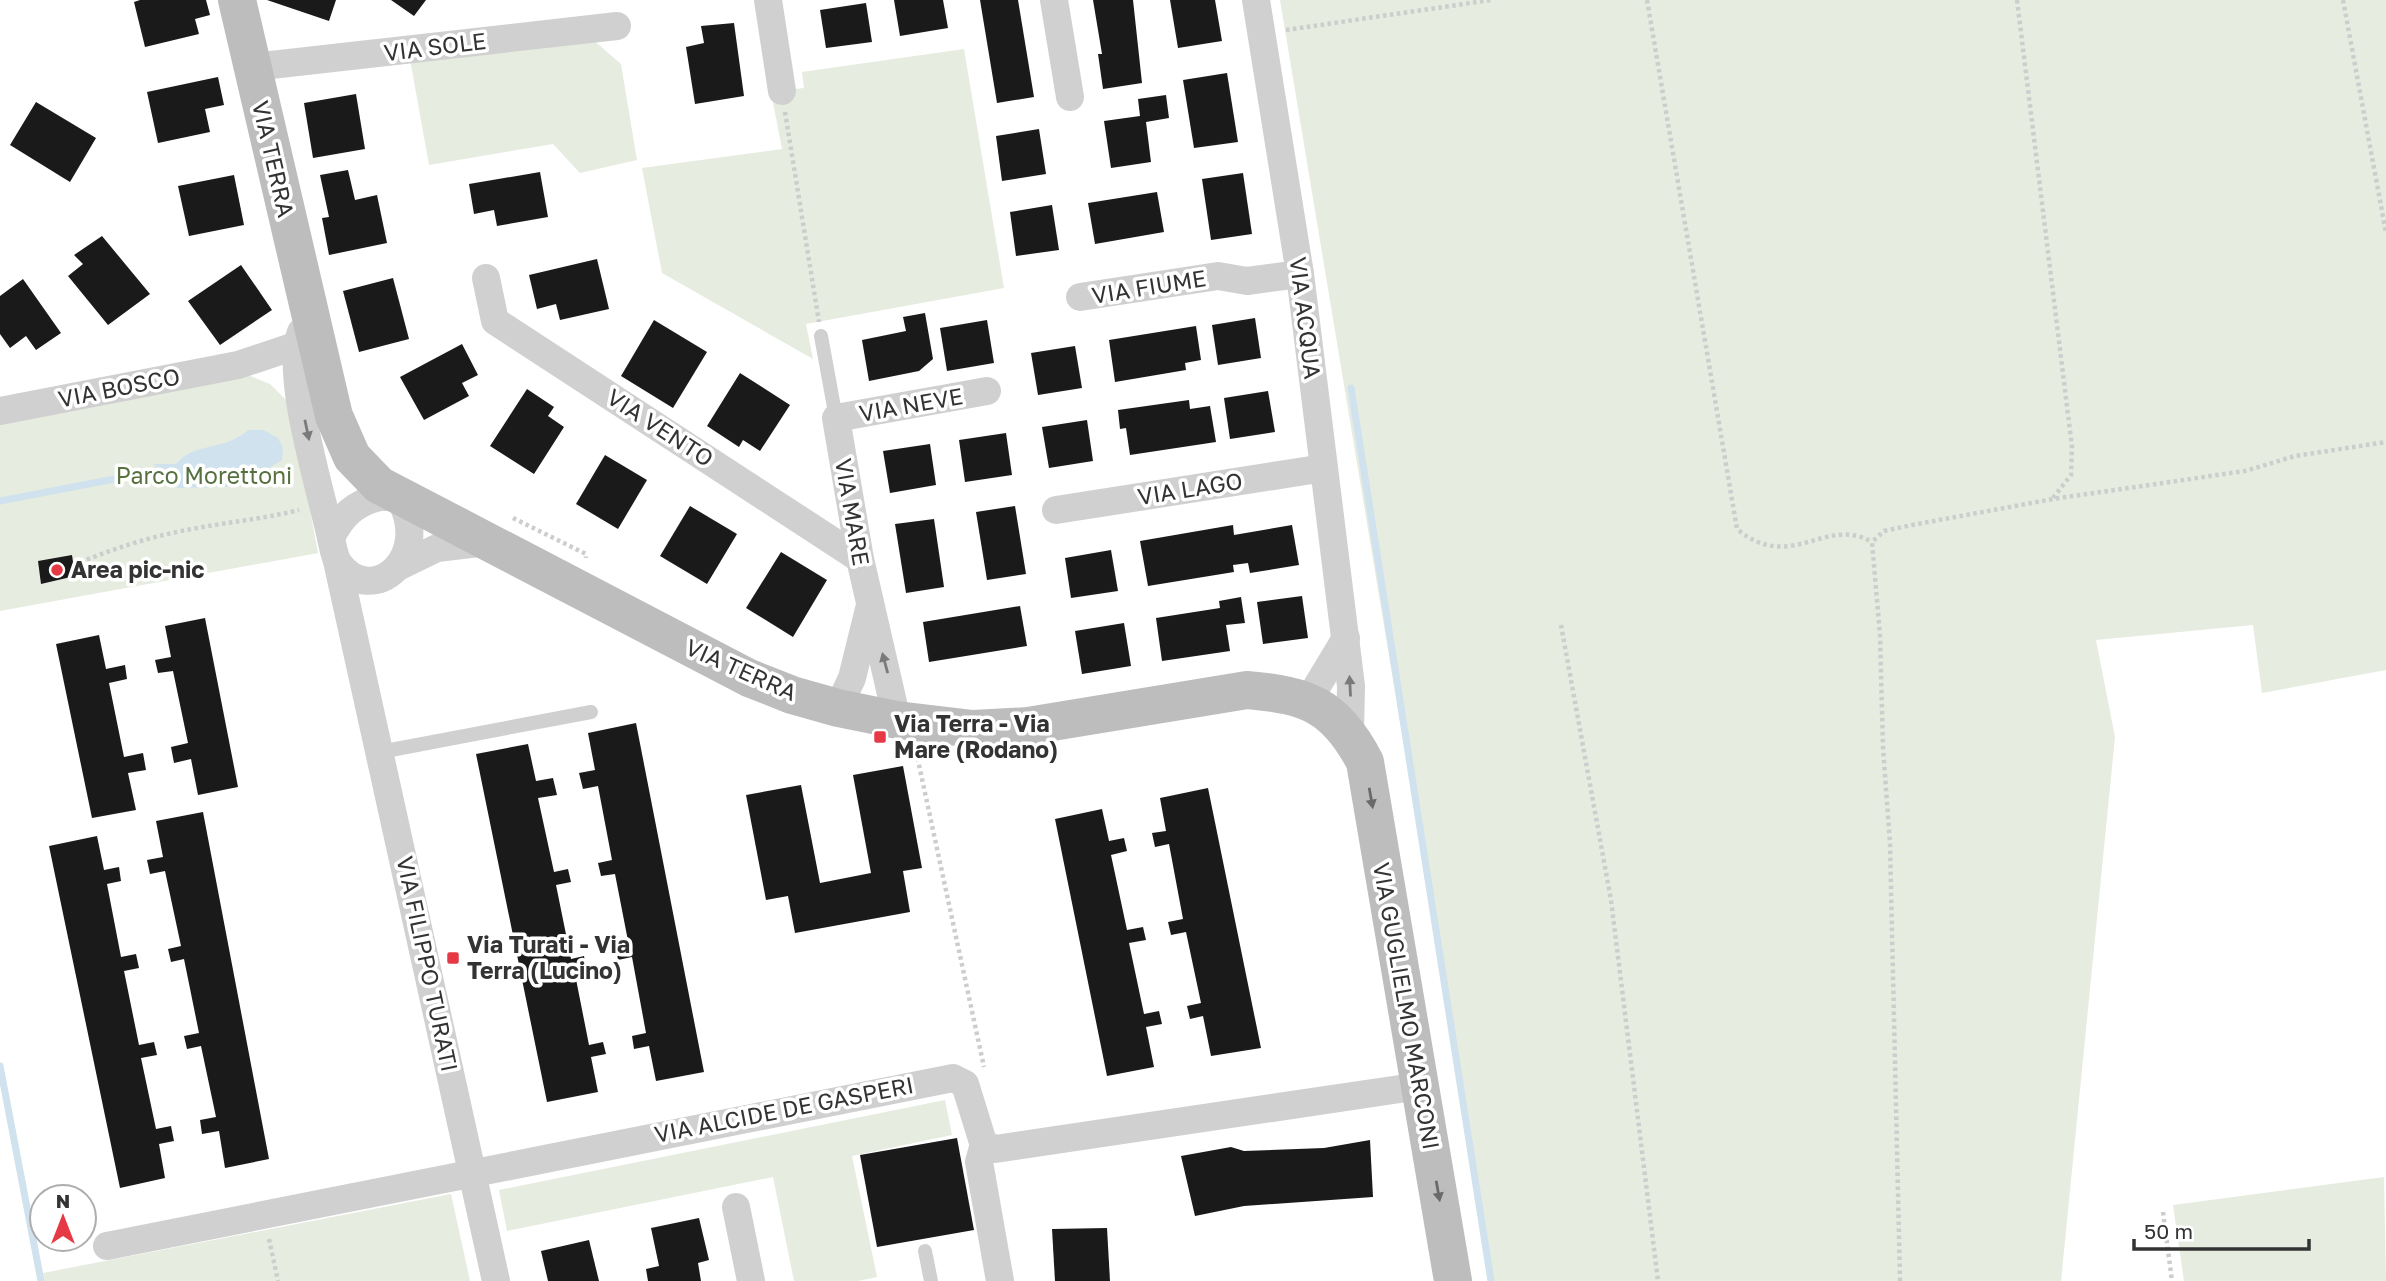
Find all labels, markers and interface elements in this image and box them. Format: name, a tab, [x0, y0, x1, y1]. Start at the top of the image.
street label: VIA SOLE	[382, 26, 488, 66]
street label: VIA TERRA	[247, 98, 301, 220]
street label: VIA ACQUA	[1285, 255, 1327, 381]
street label: VIA FIUME	[1090, 263, 1208, 309]
street label: VIA BOSCO	[56, 361, 182, 413]
street label: VIA NEVE	[857, 381, 965, 427]
street label: VIA VENTO	[602, 382, 719, 472]
one-way arrow	[302, 419, 313, 441]
street label: VIA MARE	[830, 456, 876, 568]
park label: Parco Morettoni	[116, 461, 292, 489]
street label: VIA LAGO	[1135, 466, 1244, 510]
place label: Area pic-nic	[71, 555, 204, 583]
marker: Area pic-nic	[49, 562, 65, 578]
street label: VIA TERRA	[681, 632, 801, 706]
one-way arrow	[879, 652, 890, 674]
one-way arrow	[1345, 675, 1356, 697]
place label: Via Terra - Via Mare (Rodano)	[894, 709, 1058, 763]
marker: Via Terra - Via Mare (Rodano)	[872, 729, 888, 745]
one-way arrow	[1366, 787, 1377, 809]
street label: VIA FILIPPO TURATI	[391, 853, 465, 1074]
street label: VIA GUGLIELMO MARCONI	[1368, 860, 1446, 1152]
place label: Via Turati - Via Terra (Lucino)	[467, 930, 630, 984]
marker: Via Turati - Via Terra (Lucino)	[445, 950, 461, 966]
street label: VIA ALCIDE DE GASPERI	[652, 1070, 916, 1148]
one-way arrow	[1433, 1180, 1444, 1202]
north arrow	[28, 1183, 98, 1253]
text: N	[56, 1189, 70, 1212]
scale bar	[2134, 1208, 2309, 1252]
text: 50 m	[2144, 1218, 2193, 1244]

